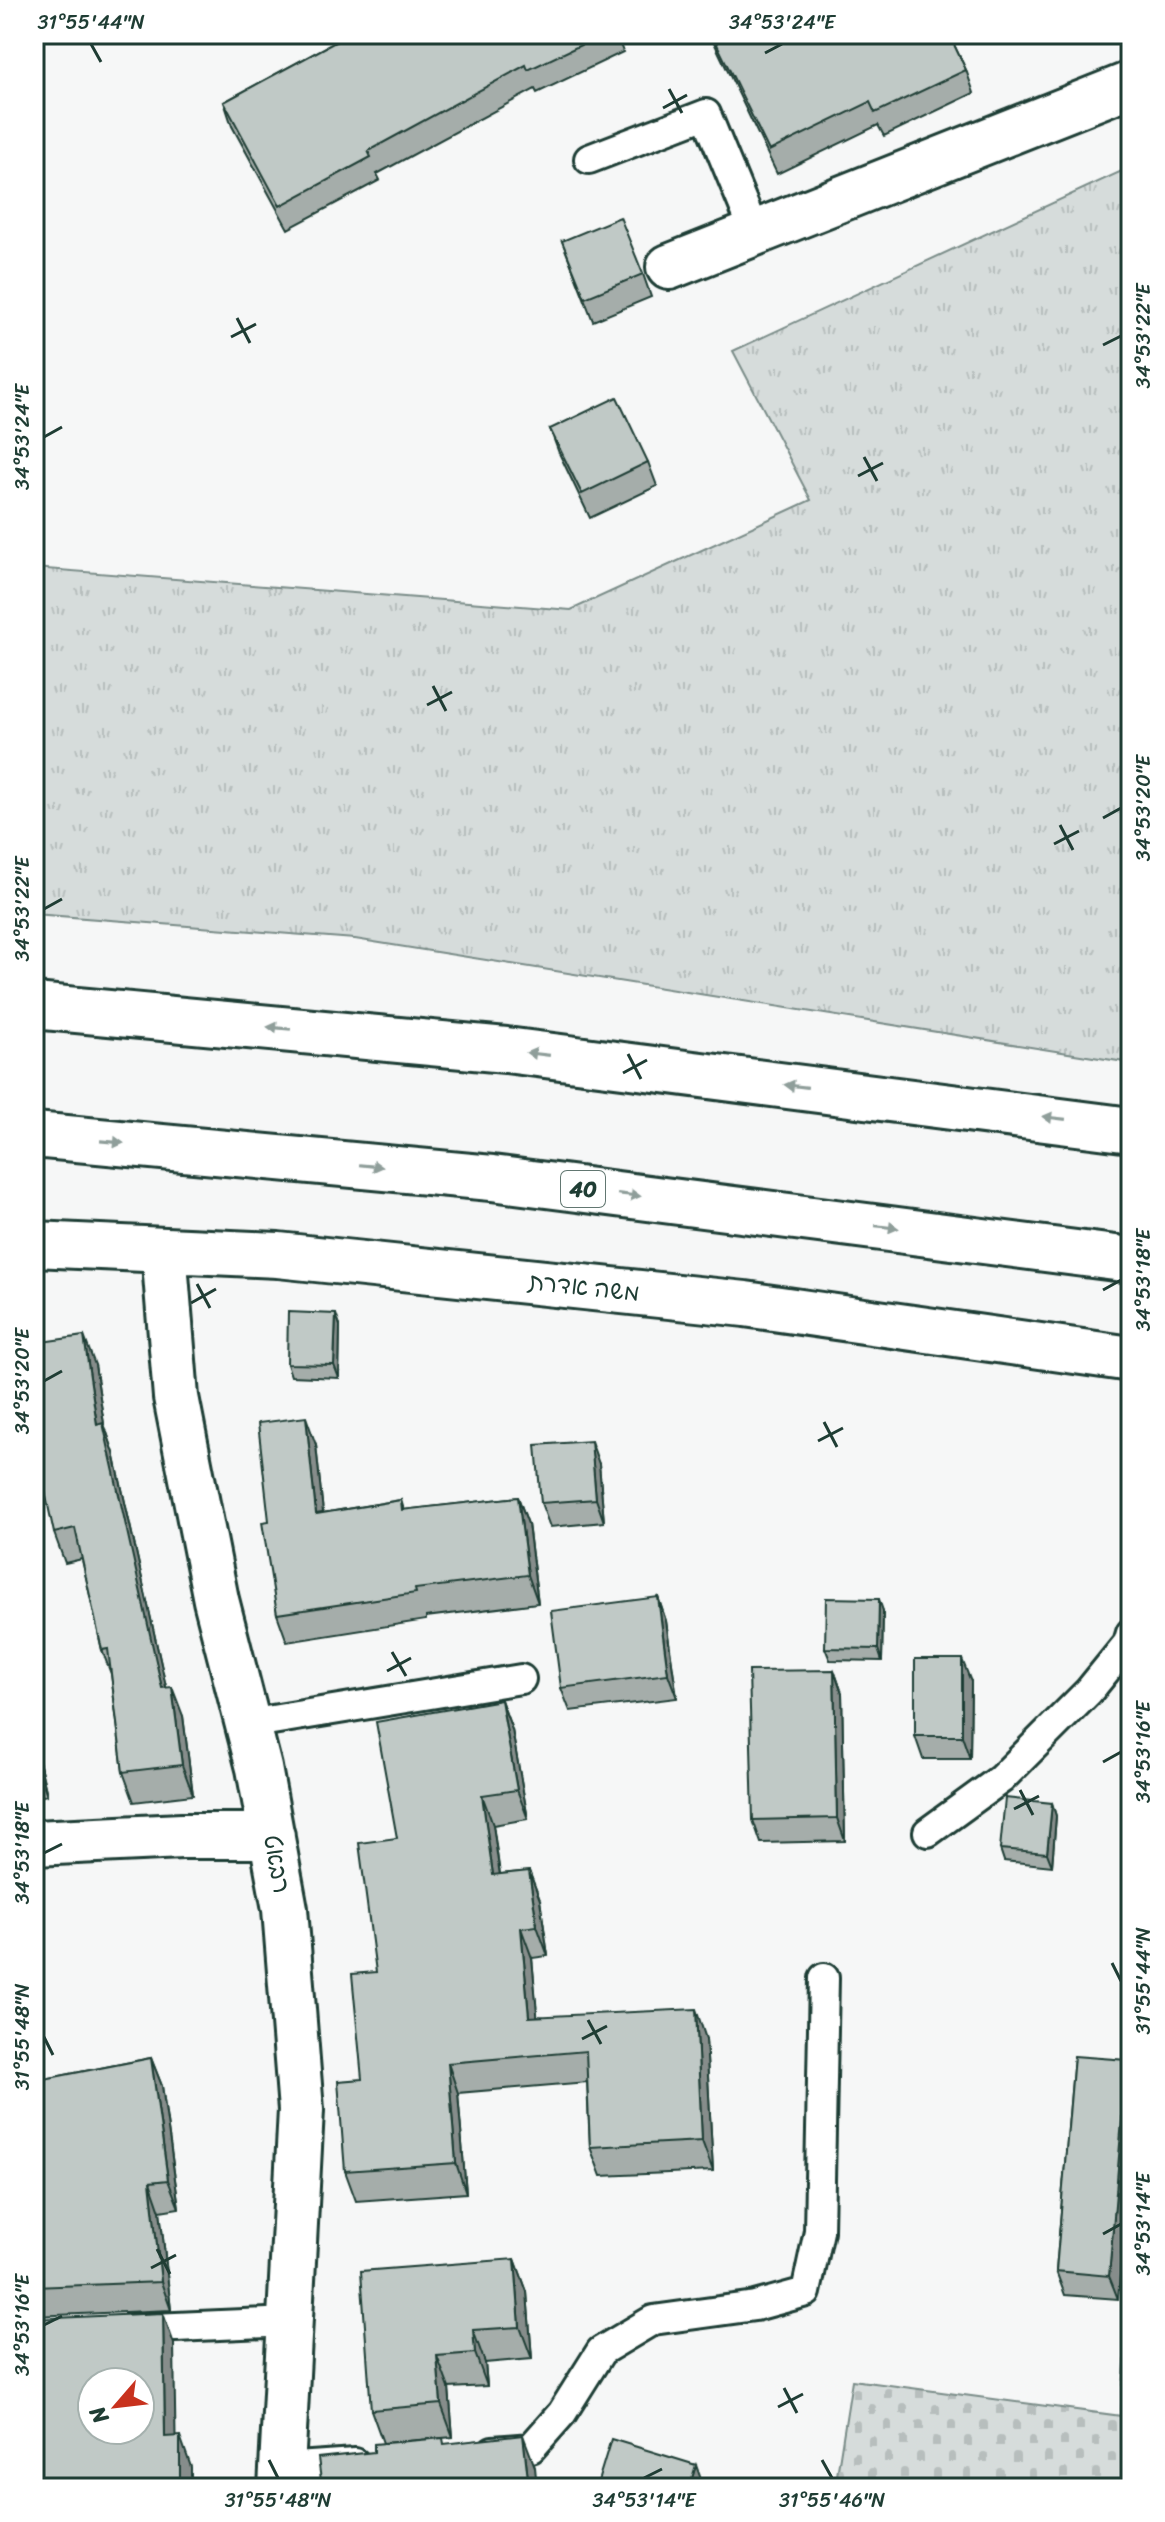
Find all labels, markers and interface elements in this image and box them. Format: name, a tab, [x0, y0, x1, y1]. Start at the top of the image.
text: 31°55'44"N	[37, 5, 145, 40]
text: 34°53'24"E	[729, 5, 837, 40]
text: 34°53'22"E	[1126, 282, 1161, 389]
text: 34°53'24"E	[5, 382, 40, 490]
text: 34°53'20"E	[1126, 753, 1161, 861]
text: 34°53'22"E	[5, 855, 40, 962]
one-way arrow	[266, 1021, 291, 1034]
one-way arrow	[525, 1048, 550, 1061]
one-way arrow	[783, 1080, 808, 1093]
one-way arrow	[1041, 1112, 1066, 1125]
one-way arrow	[100, 1135, 125, 1148]
one-way arrow	[359, 1159, 384, 1172]
road number: 40	[561, 1171, 605, 1207]
one-way arrow	[617, 1189, 642, 1202]
one-way arrow	[875, 1221, 900, 1234]
text: 34°53'18"E	[1126, 1227, 1161, 1331]
street label: משה אדרת	[524, 1260, 642, 1314]
text: 34°53'20"E	[5, 1326, 40, 1434]
text: 34°53'16"E	[1126, 1699, 1161, 1803]
text: 34°53'18"E	[5, 1800, 40, 1904]
street label: רבאט	[251, 1831, 303, 1897]
text: 31°55'44"N	[1126, 1927, 1161, 2035]
text: 31°55'48"N	[5, 1984, 40, 2090]
text: 34°53'14"E	[1126, 2171, 1161, 2276]
text: 34°53'16"E	[5, 2272, 40, 2376]
north arrow	[76, 2366, 156, 2446]
text: N	[78, 2399, 120, 2432]
text: 31°55'48"N	[225, 2483, 331, 2518]
text: 34°53'14"E	[592, 2483, 697, 2518]
text: 31°55'46"N	[779, 2483, 885, 2518]

